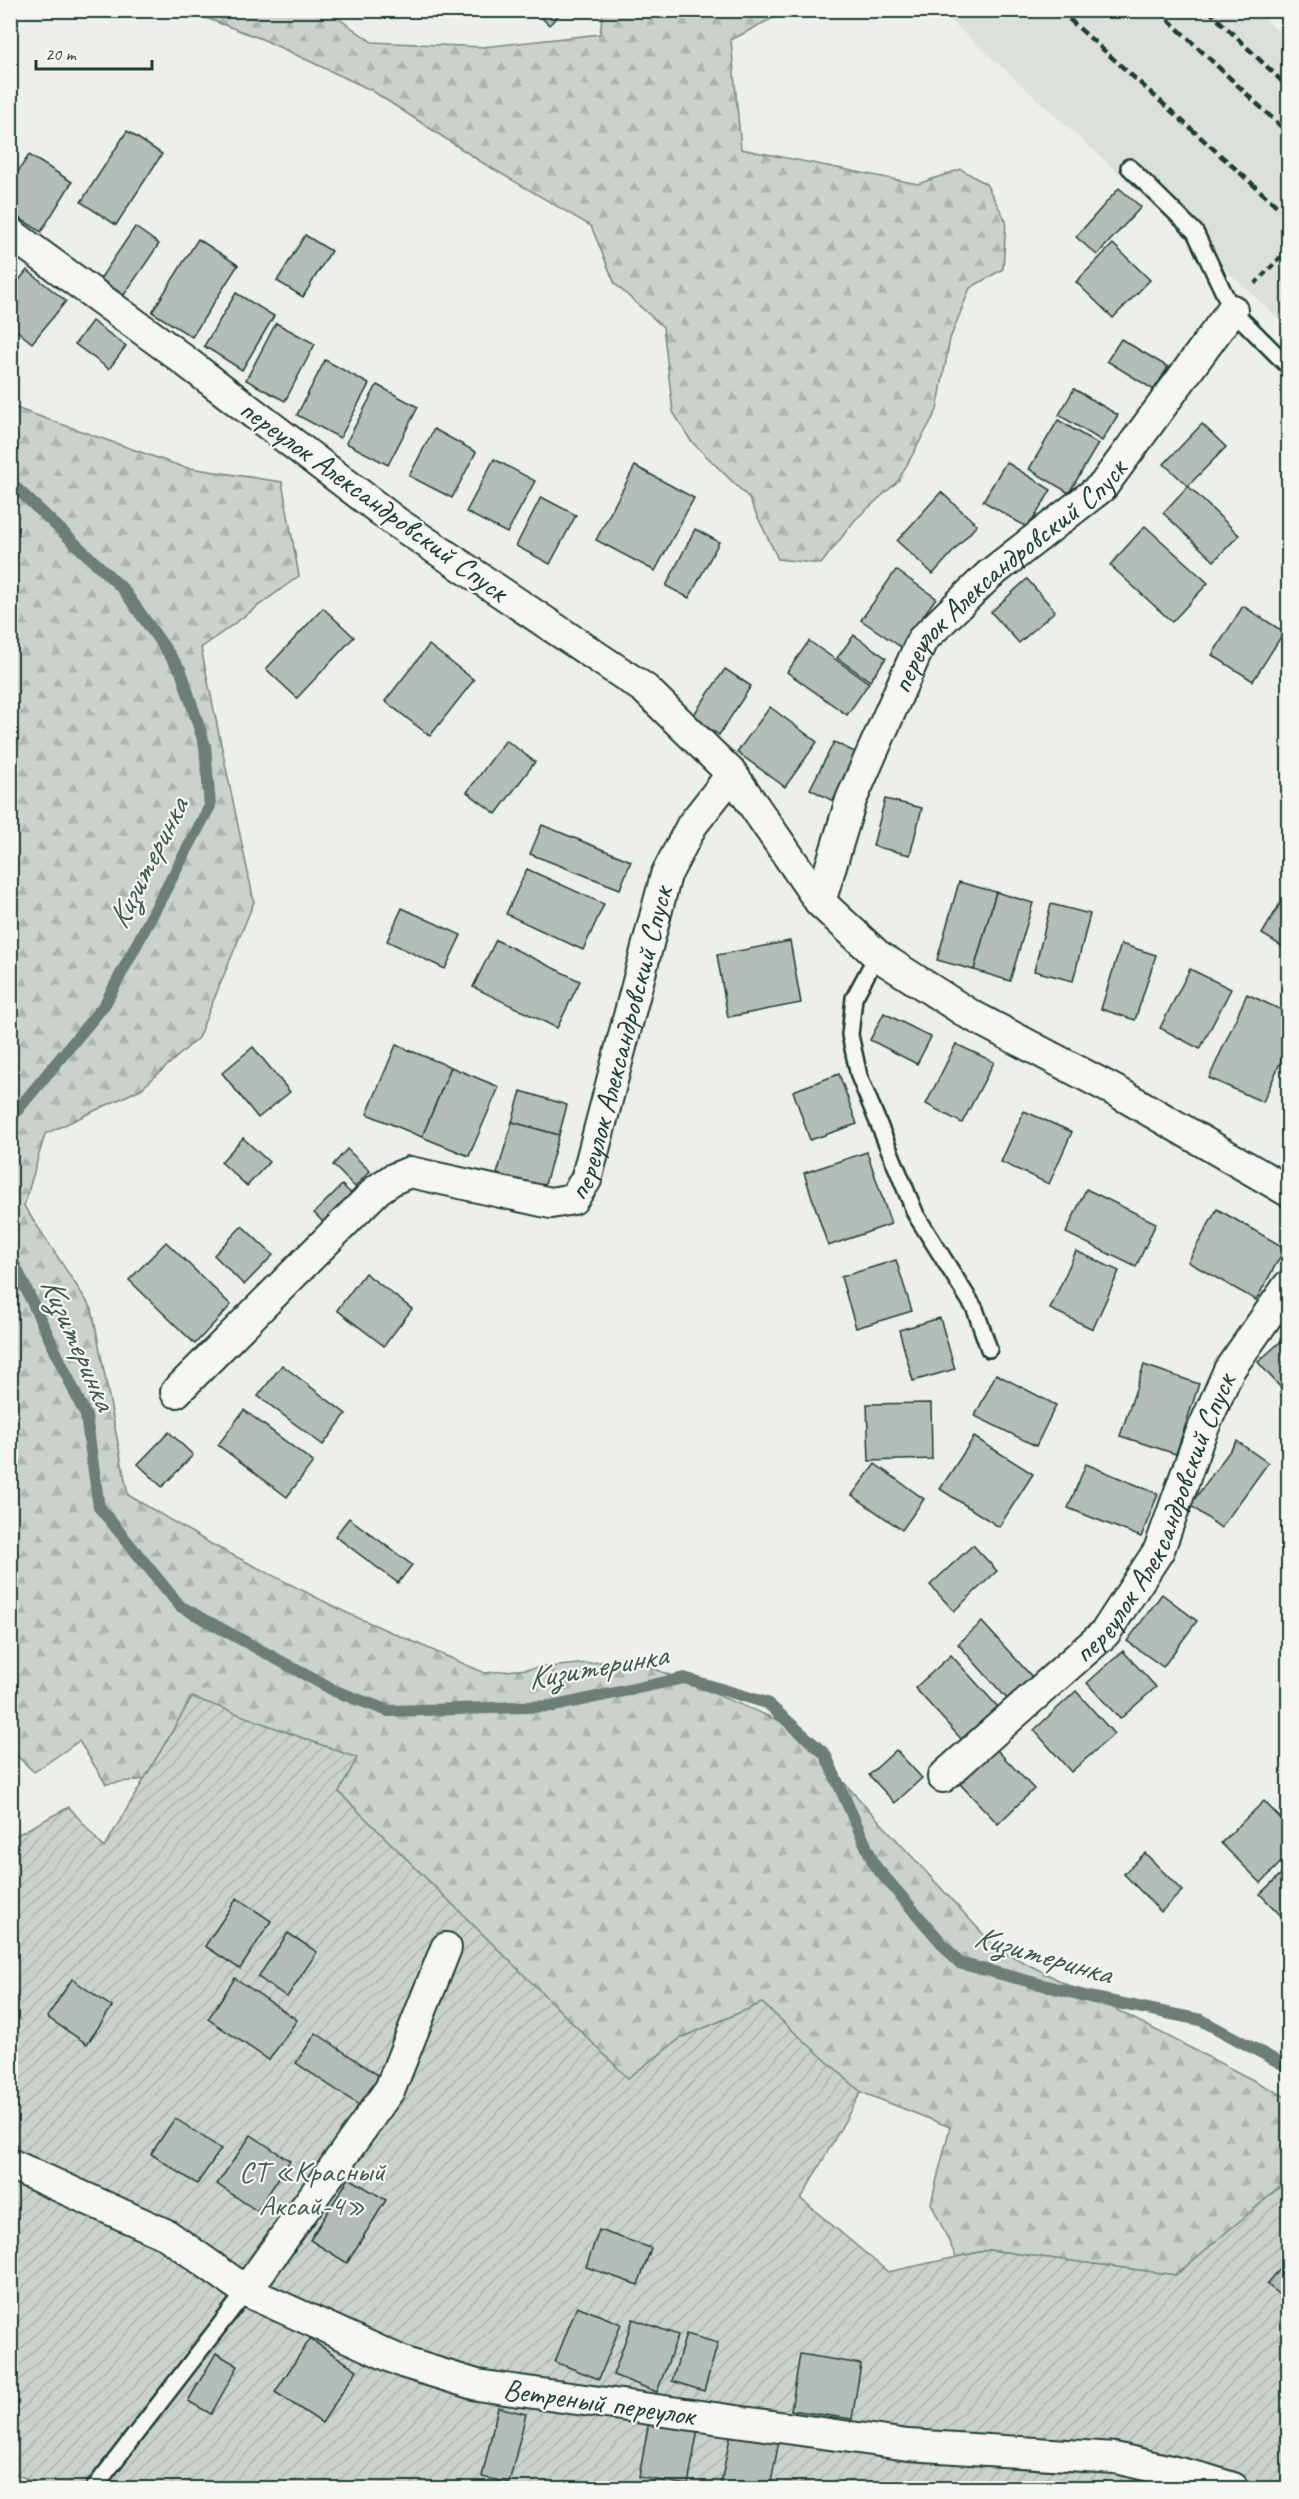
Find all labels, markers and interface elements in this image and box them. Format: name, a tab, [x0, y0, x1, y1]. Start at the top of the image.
scale bar	[36, 33, 152, 71]
text: 20 m	[45, 43, 78, 65]
street label: переулок Александровский Спуск	[232, 390, 517, 611]
street label: переулок Александровский Спуск	[882, 450, 1137, 699]
water label: Кизитеринка	[97, 789, 199, 935]
street label: переулок Александровский Спуск	[559, 880, 682, 1207]
water label: Кизитеринка	[31, 1271, 127, 1419]
street label: переулок Александровский Спуск	[1065, 1365, 1245, 1671]
water label: Кизитеринка	[524, 1634, 673, 1699]
water label: Кизитеринка	[970, 1915, 1119, 1994]
park label: СТ «Красный Аксай-4»	[239, 2152, 386, 2224]
street label: Ветреный переулок	[501, 2370, 700, 2435]

